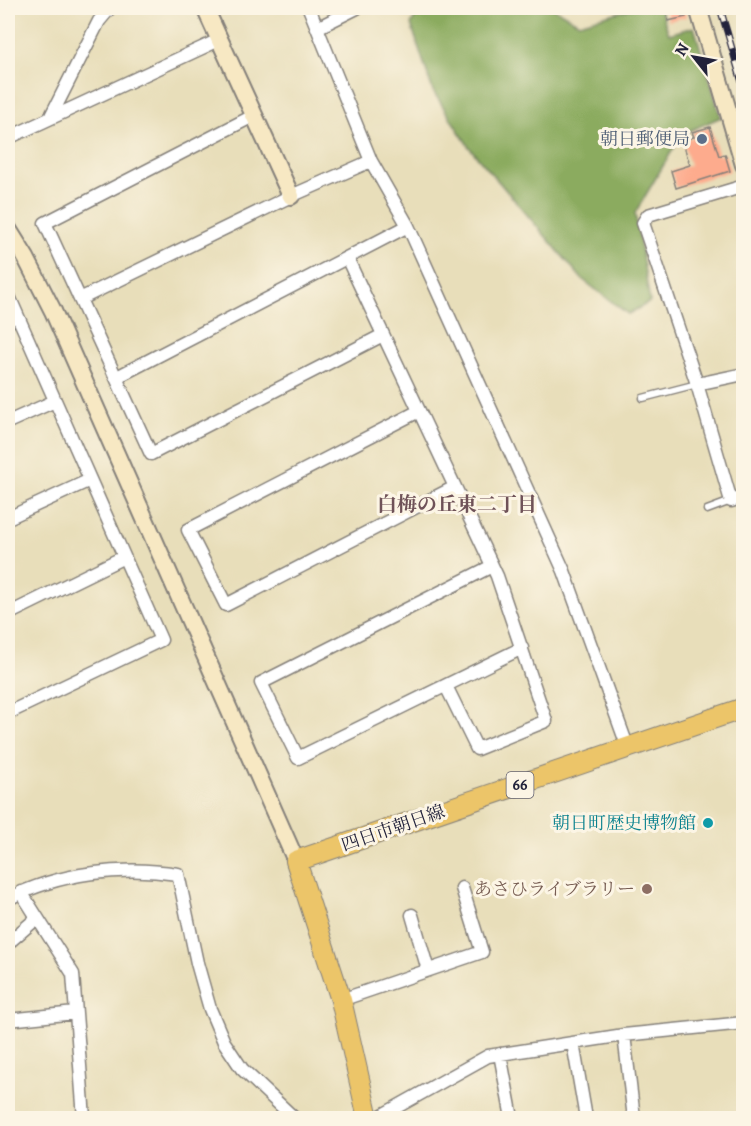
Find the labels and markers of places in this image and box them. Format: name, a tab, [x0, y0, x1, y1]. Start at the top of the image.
place label: 朝日郵便局	[600, 127, 690, 151]
marker: 朝日郵便局	[695, 132, 709, 146]
place label: 朝日町歴史博物館	[552, 811, 696, 835]
marker: 朝日町歴史博物館	[701, 816, 715, 830]
place label: あさひライブラリー	[474, 877, 635, 901]
marker: あさひライブラリー	[640, 882, 654, 896]

